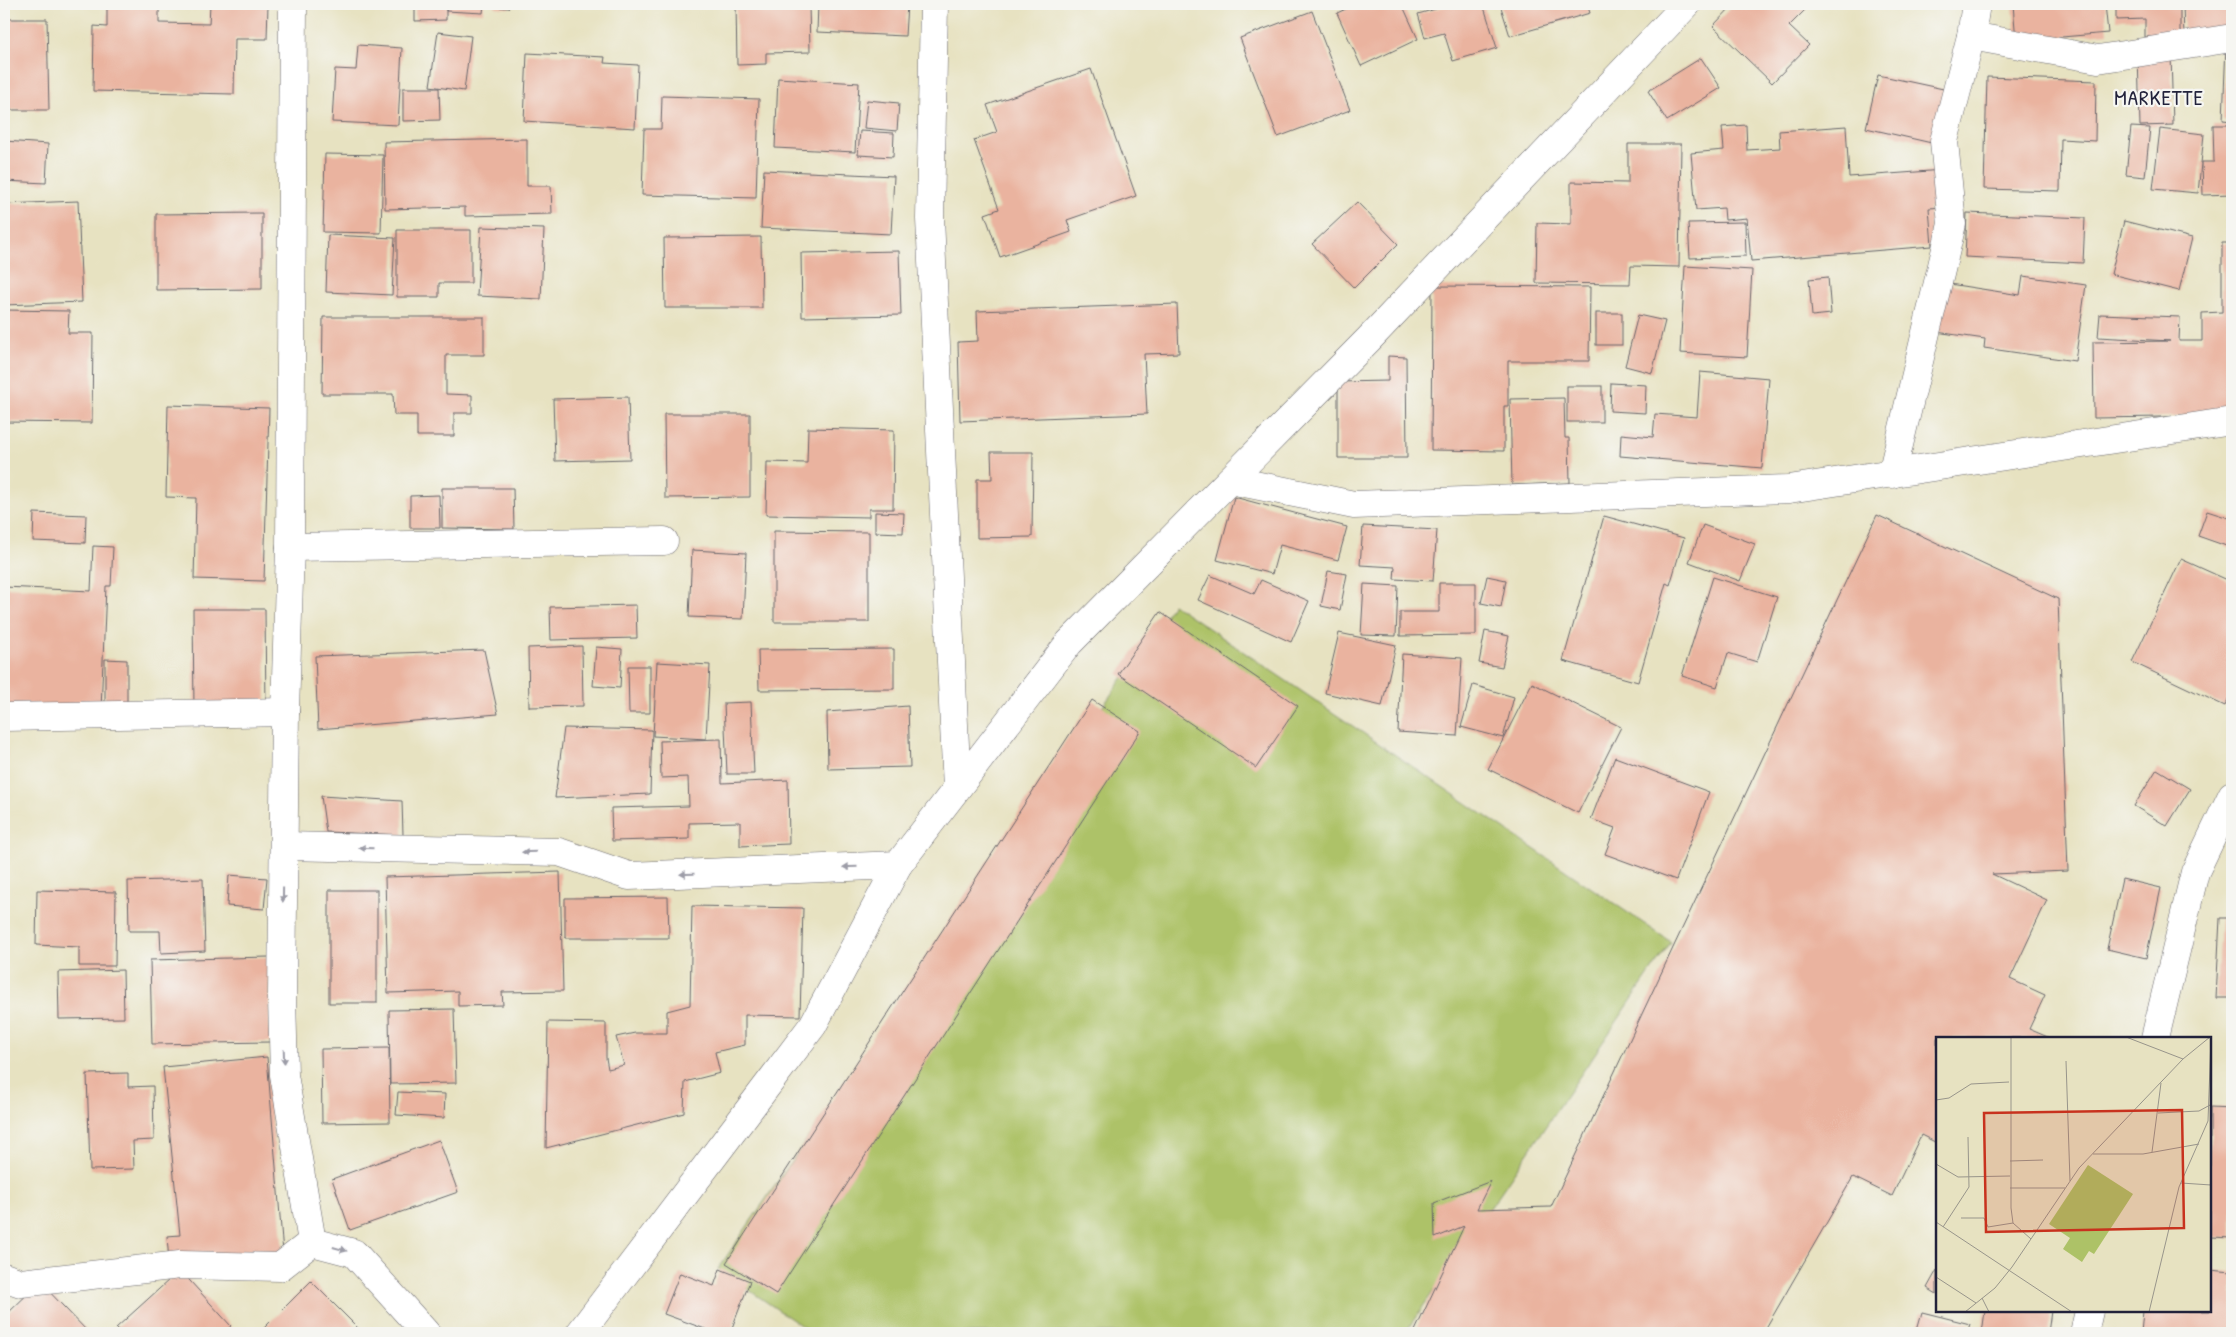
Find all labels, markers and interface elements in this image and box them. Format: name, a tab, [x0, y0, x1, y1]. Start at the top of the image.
district label: MARKETTE	[2114, 83, 2204, 112]
one-way arrow	[358, 844, 374, 852]
one-way arrow	[520, 848, 536, 856]
one-way arrow	[841, 863, 857, 871]
one-way arrow	[679, 870, 695, 878]
one-way arrow	[279, 887, 287, 903]
inset map	[1936, 1037, 2211, 1312]
one-way arrow	[280, 1049, 288, 1065]
one-way arrow	[332, 1246, 347, 1254]

